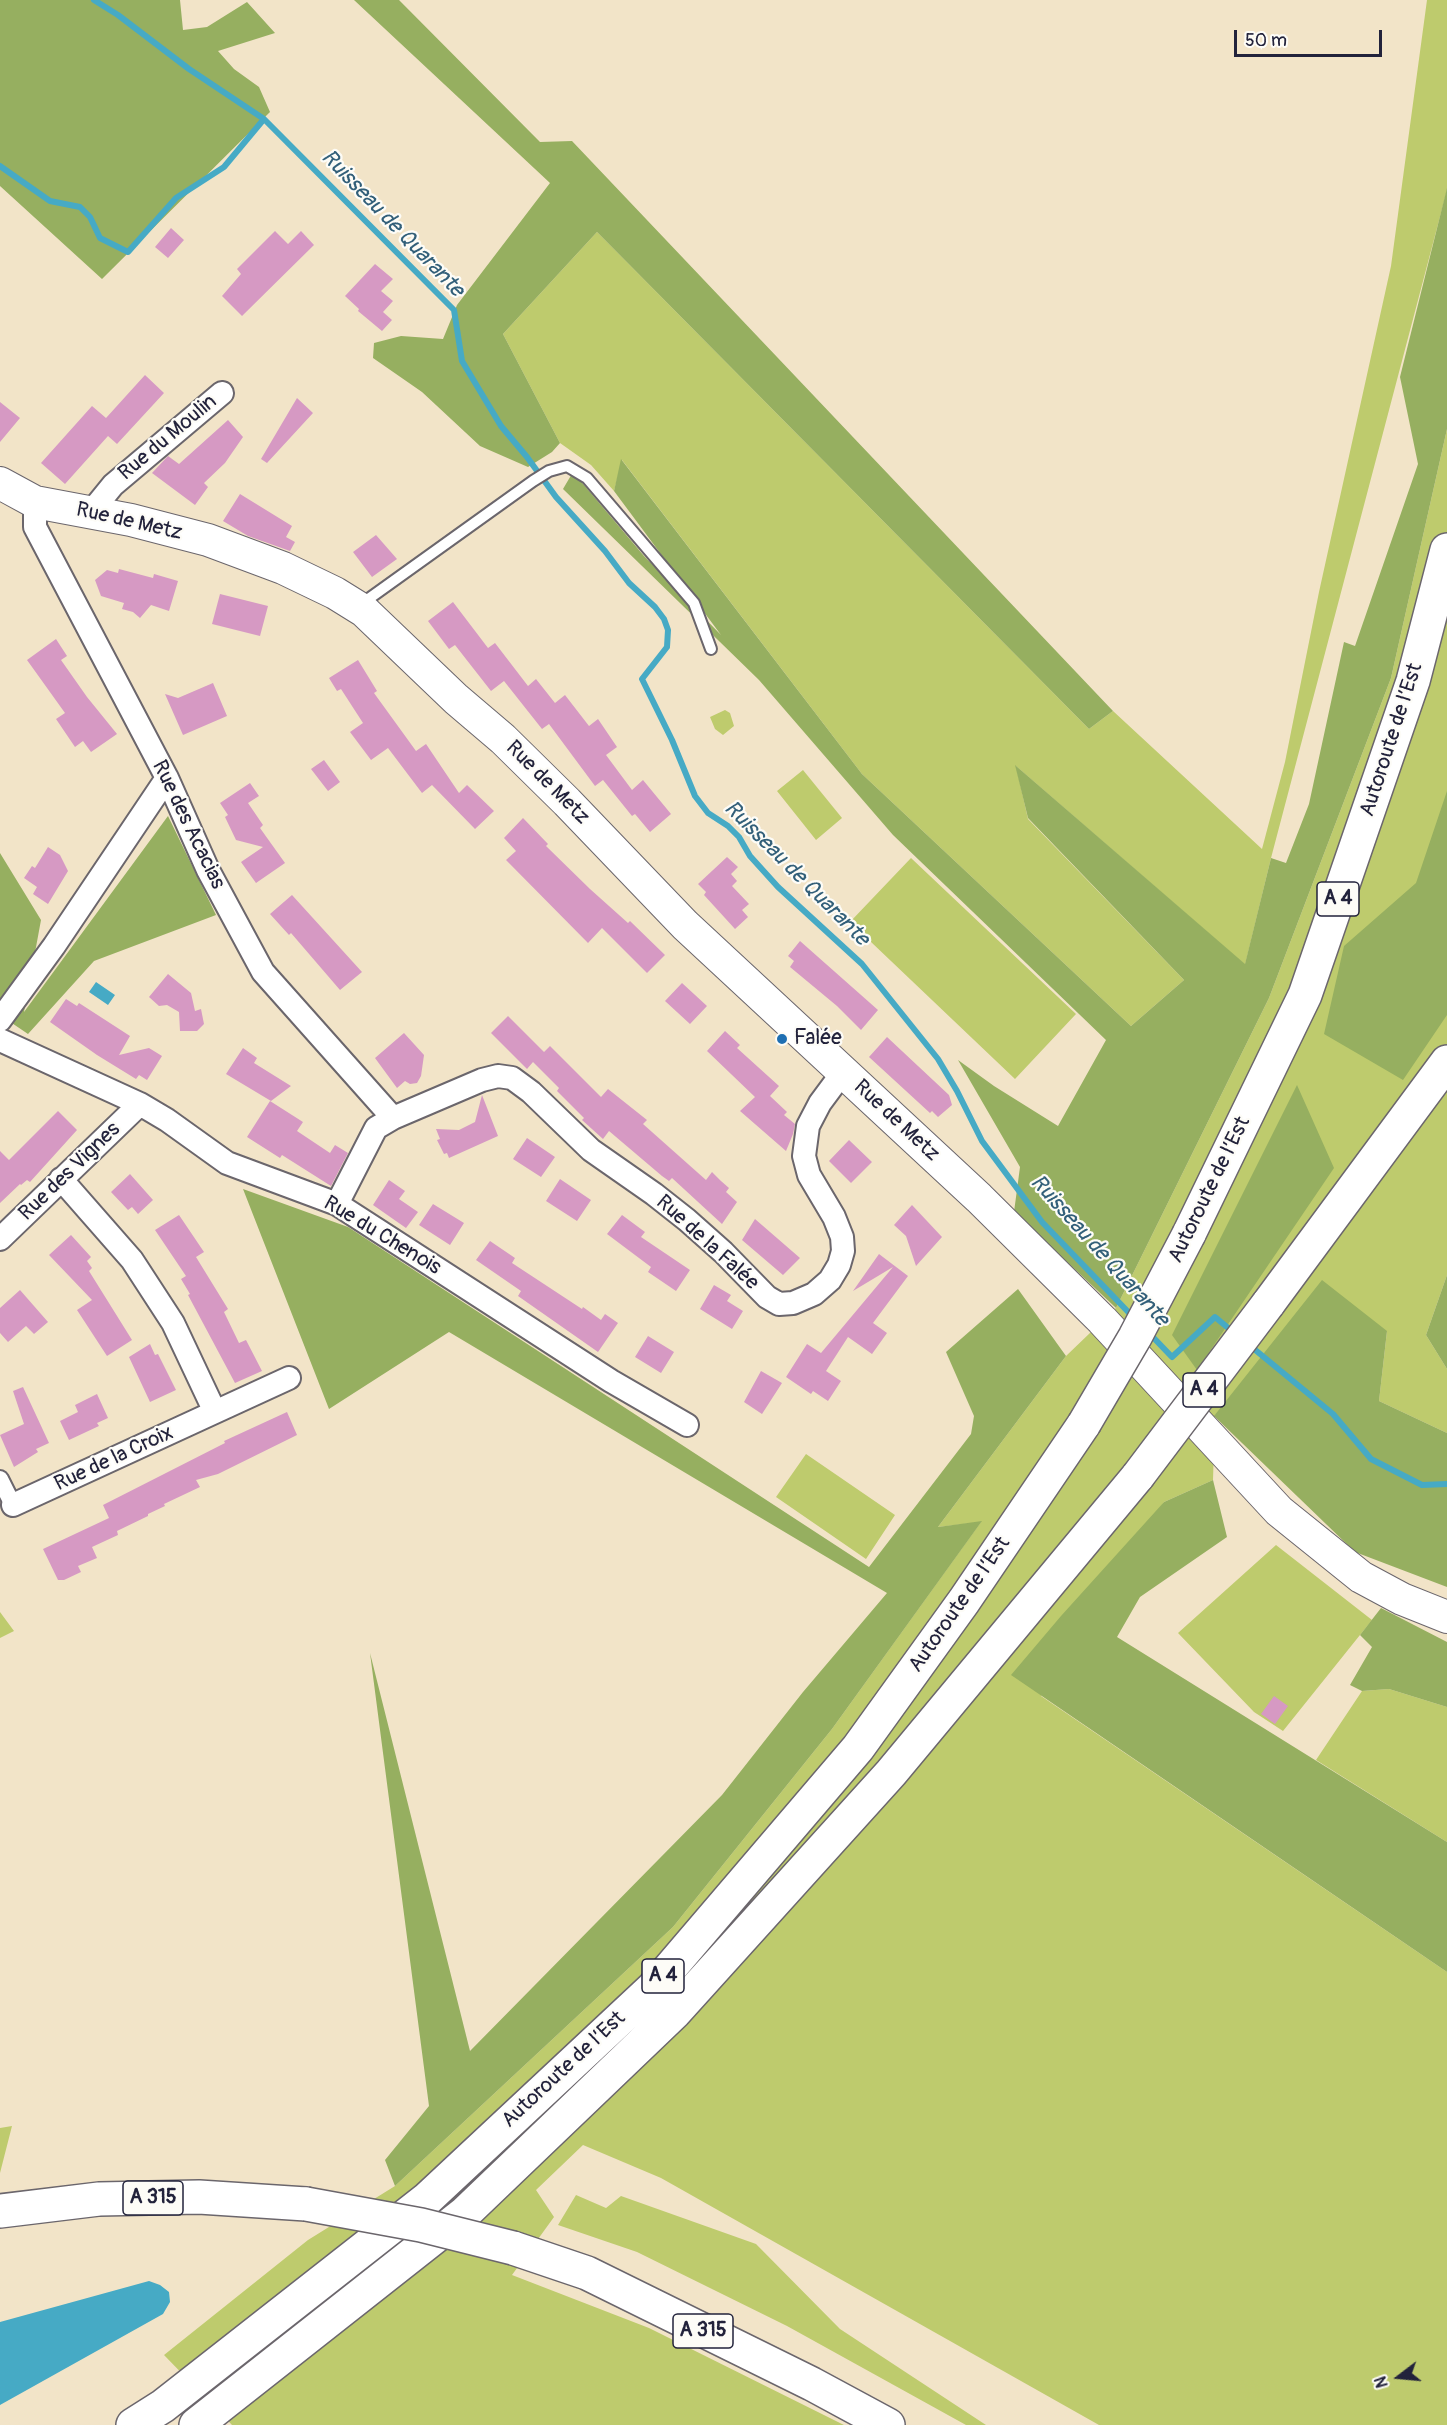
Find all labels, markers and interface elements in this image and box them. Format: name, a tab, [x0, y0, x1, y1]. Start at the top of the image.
scale bar	[1237, 18, 1386, 56]
text: 50 m	[1245, 29, 1287, 52]
water label: Ruisseau de Quarante	[315, 145, 469, 303]
street label: Rue du Moulin	[114, 390, 222, 486]
street label: Rue de Metz	[74, 498, 184, 546]
street label: Autoroute de l’Est	[1355, 660, 1429, 820]
street label: Rue de Metz	[500, 736, 594, 830]
street label: Rue des Acacias	[146, 757, 230, 893]
water label: Ruisseau de Quarante	[718, 796, 874, 952]
road number: A 4	[1317, 882, 1359, 916]
place label: Falée	[794, 1026, 842, 1052]
marker: Falée	[775, 1032, 789, 1046]
street label: Rue de Metz	[848, 1075, 944, 1167]
street label: Autoroute de l’Est	[1164, 1113, 1256, 1267]
street label: Rue des Vignes	[14, 1117, 126, 1227]
water label: Ruisseau de Quarante	[1024, 1170, 1174, 1332]
street label: Rue de la Falée	[650, 1190, 764, 1296]
street label: Rue du Chenois	[319, 1191, 445, 1281]
road number: A 4	[1183, 1373, 1225, 1407]
street label: Rue de la Croix	[51, 1421, 177, 1497]
street label: Autoroute de l’Est	[904, 1532, 1016, 1678]
road number: A 4	[642, 1959, 684, 1993]
street label: Autoroute de l’Est	[497, 2006, 631, 2134]
road number: A 315	[123, 2181, 183, 2215]
road number: A 315	[673, 2314, 733, 2348]
north arrow	[1369, 2347, 1429, 2407]
text: N	[1371, 2374, 1393, 2390]

